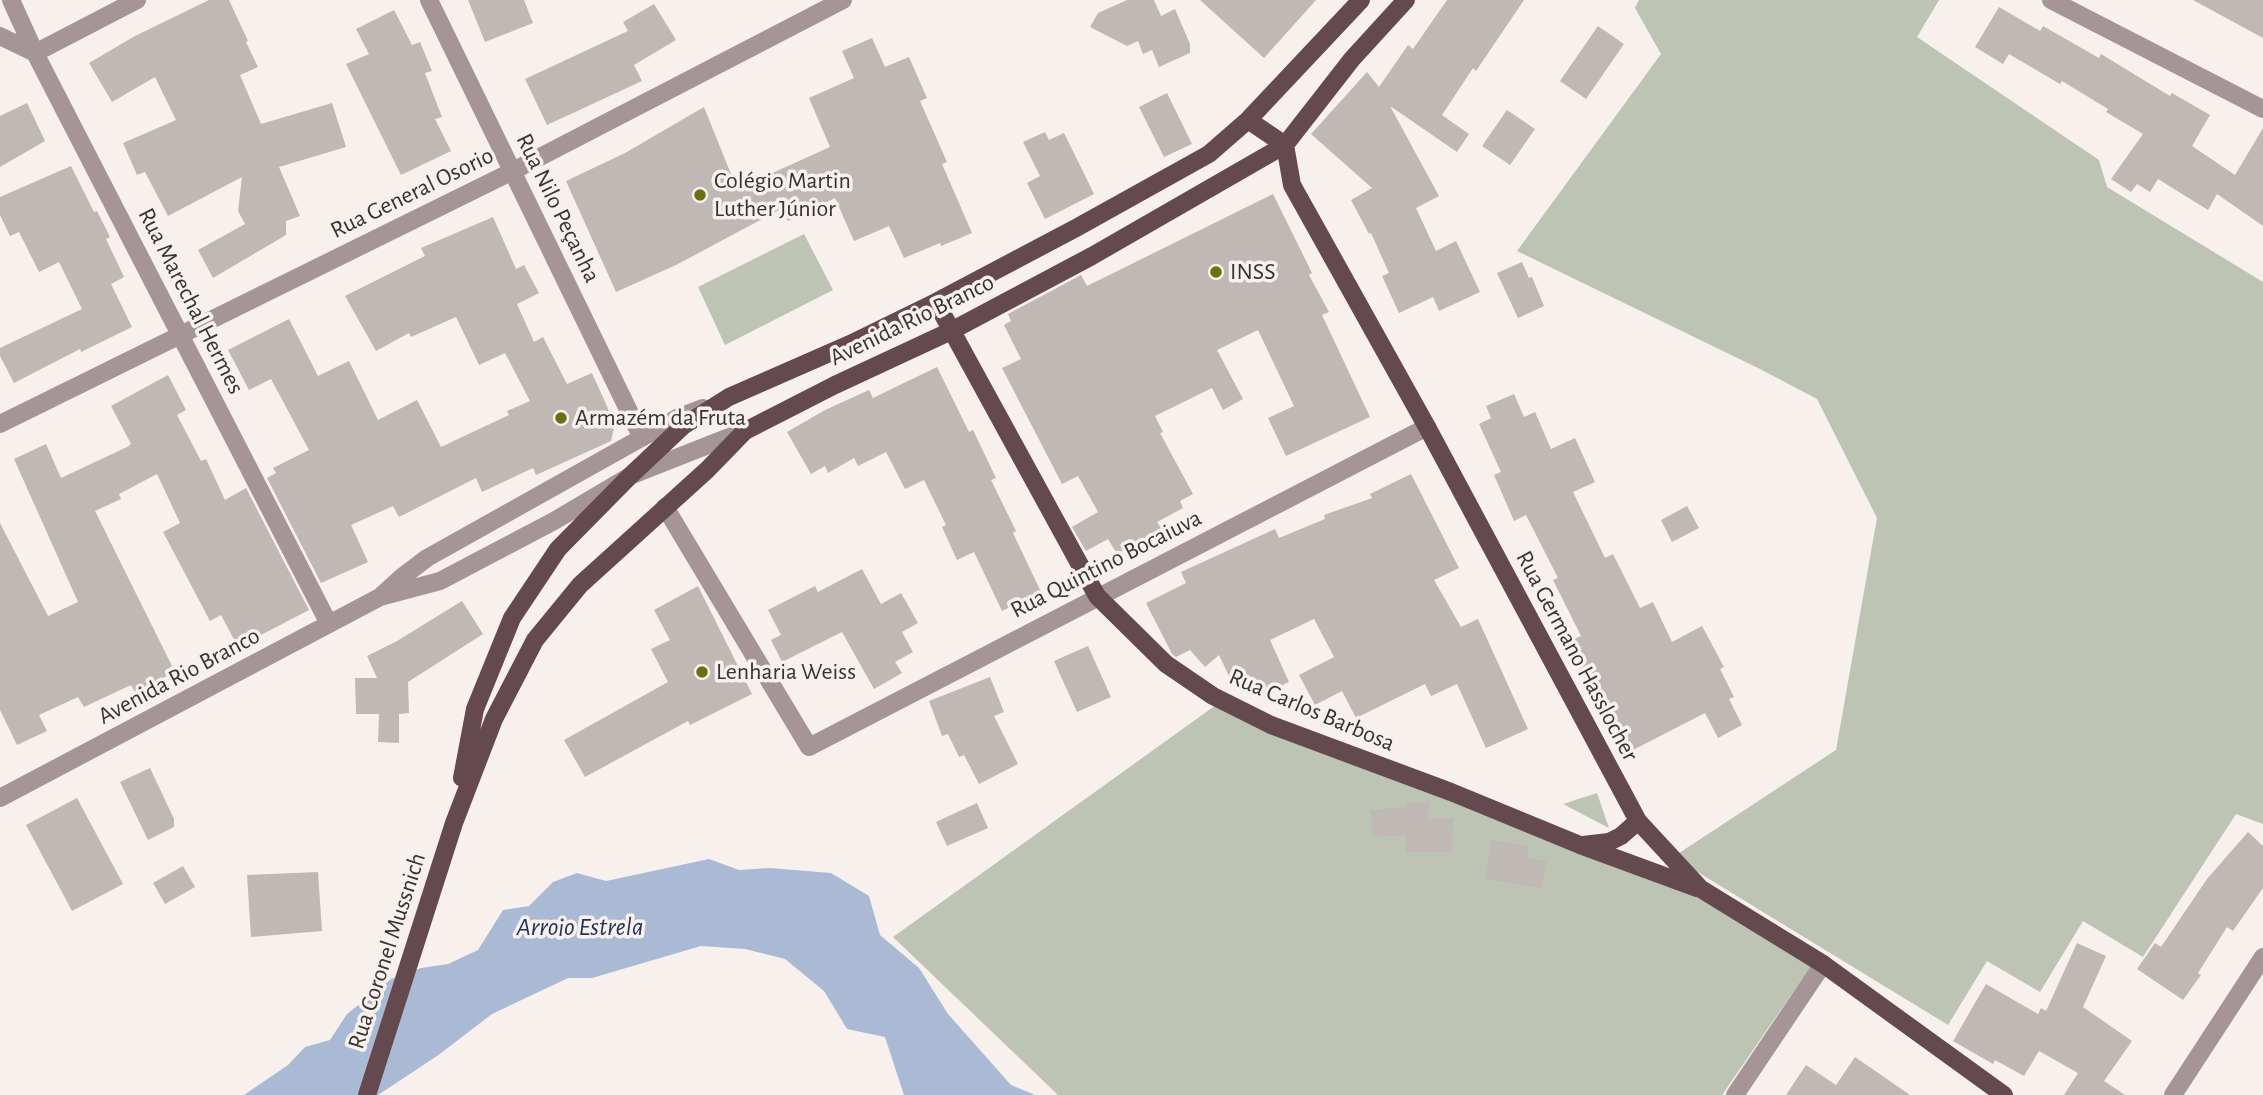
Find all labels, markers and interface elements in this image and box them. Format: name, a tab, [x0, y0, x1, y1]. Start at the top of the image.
street label: Rua Nilo Peçanha	[509, 129, 607, 287]
street label: Rua General Osorio	[326, 141, 498, 245]
place label: Colégio Martin Luther Júnior	[714, 167, 851, 223]
marker: Colégio Martin Luther Júnior	[692, 187, 708, 203]
street label: Rua Marechal Hermes	[132, 203, 250, 399]
place label: INSS	[1230, 258, 1275, 286]
marker: INSS	[1208, 264, 1224, 280]
street label: Avenida Rio Branco	[825, 268, 999, 372]
place label: Armazém da Fruta	[575, 404, 746, 432]
marker: Armazém da Fruta	[553, 410, 569, 426]
street label: Rua Quintino Bocaiuva	[1006, 503, 1206, 625]
street label: Rua Germano Hasslocher	[1509, 546, 1645, 766]
street label: Avenida Rio Branco	[93, 621, 265, 731]
place label: Lenharia Weiss	[716, 658, 856, 686]
street label: Rua Carlos Barbosa	[1225, 662, 1399, 758]
marker: Lenharia Weiss	[694, 664, 710, 680]
street label: Rua Coronel Mussnich	[342, 849, 432, 1053]
water label: Arroio Estrela	[517, 911, 643, 943]

